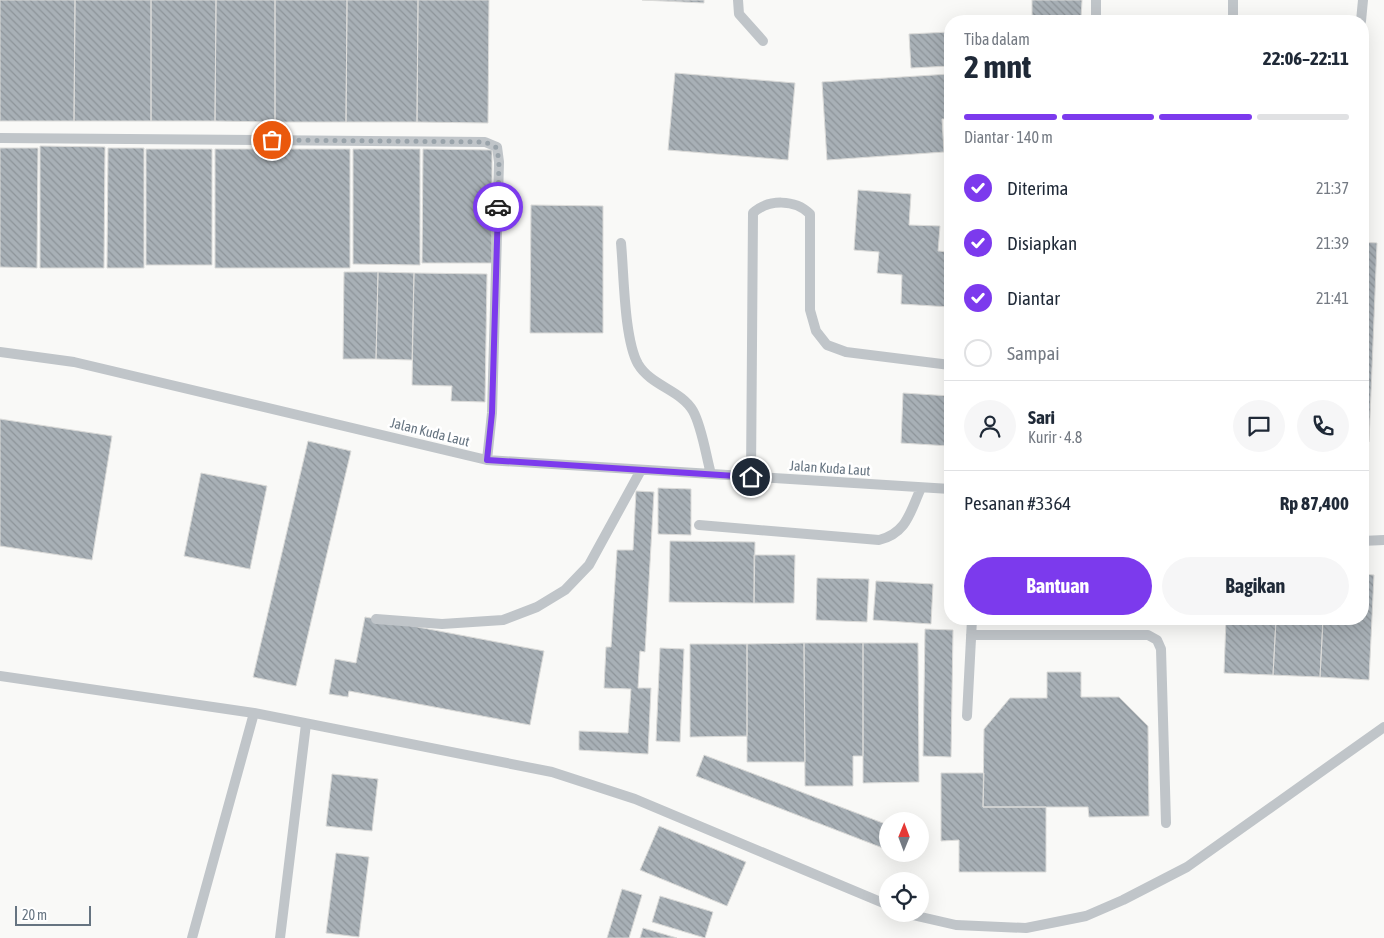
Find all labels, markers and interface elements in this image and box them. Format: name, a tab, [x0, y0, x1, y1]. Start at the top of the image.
text: Tiba dalam	[964, 30, 1030, 48]
text: 22:06–22:11	[1263, 47, 1349, 69]
text: 2 mnt	[964, 48, 1031, 85]
pin	[251, 119, 293, 161]
icon: bag	[258, 126, 286, 154]
text: Diantar · 140 m	[964, 128, 1053, 146]
icon: check	[964, 174, 992, 202]
text: Diterima	[1007, 177, 1068, 199]
text: 21:37	[1316, 179, 1349, 197]
courier	[473, 182, 523, 232]
icon: car	[484, 193, 512, 221]
icon: check	[964, 229, 992, 257]
text: Disiapkan	[1007, 232, 1077, 254]
text: 21:39	[1316, 234, 1349, 252]
icon: check	[964, 284, 992, 312]
text: Diantar	[1007, 287, 1060, 309]
text: 21:41	[1316, 289, 1349, 307]
text: Sampai	[1007, 342, 1060, 364]
button: person	[964, 400, 1016, 452]
button: chat	[1233, 400, 1285, 452]
button: phone	[1297, 400, 1349, 452]
text: Sari	[1028, 406, 1055, 428]
street label: Jalan Kuda Laut	[389, 414, 471, 450]
text: Kurir · 4.8	[1028, 428, 1082, 446]
pin	[730, 456, 772, 498]
street label: Jalan Kuda Laut	[789, 457, 871, 479]
icon: home	[737, 463, 765, 491]
text: Pesanan #3364	[964, 492, 1071, 514]
text: Rp 87,400	[1280, 492, 1349, 514]
button: Bantuan	[964, 557, 1152, 615]
button: Bagikan	[1162, 557, 1349, 615]
north arrow	[879, 812, 929, 862]
map controls	[879, 812, 929, 922]
button: locate	[879, 872, 929, 922]
scale bar	[15, 903, 91, 926]
text: 20 m	[22, 907, 47, 923]

